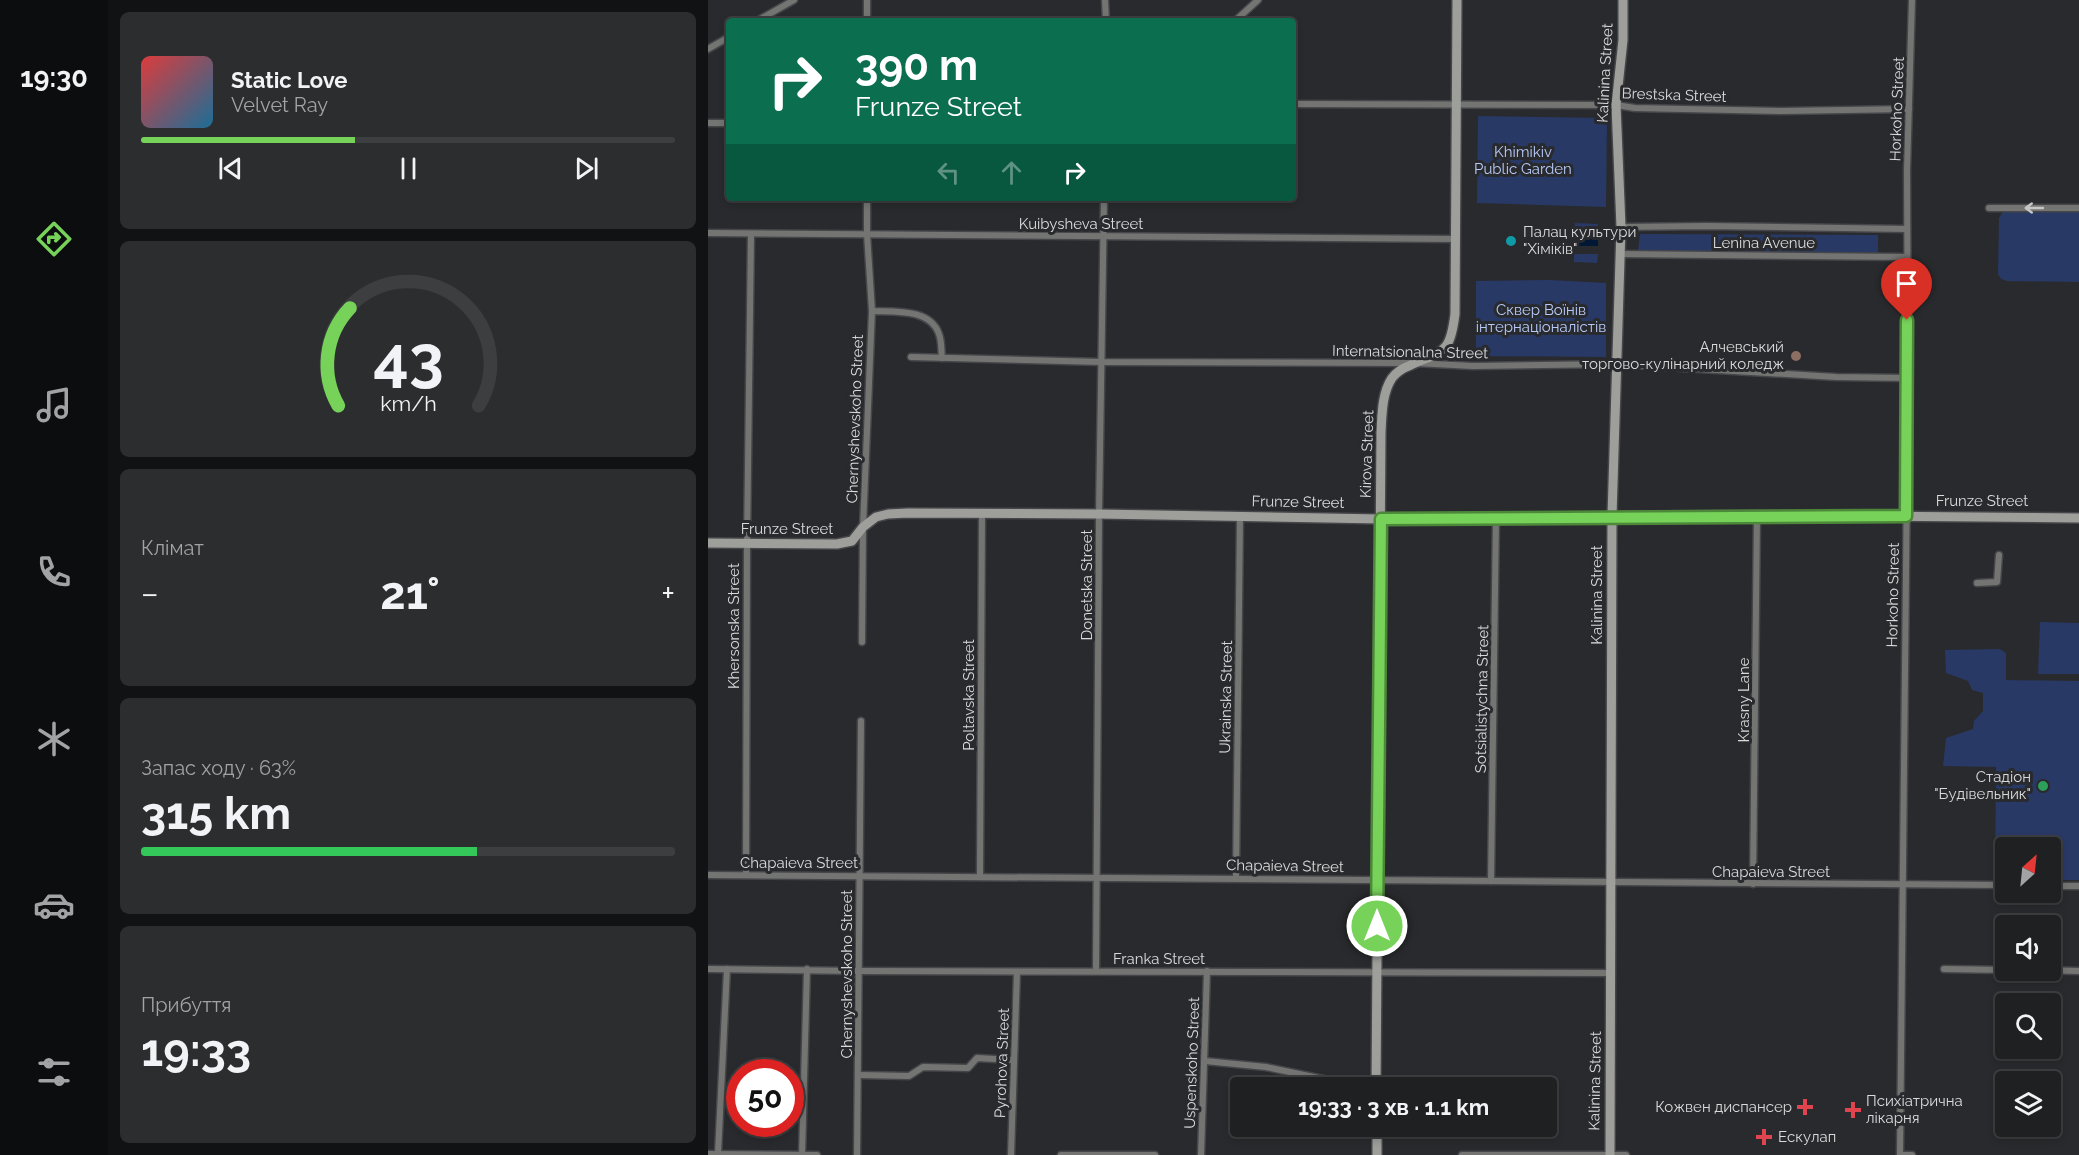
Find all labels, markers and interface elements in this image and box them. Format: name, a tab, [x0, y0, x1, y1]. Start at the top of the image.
street label: Kalinina Street	[1593, 23, 1617, 123]
text: 390 m	[855, 41, 978, 90]
icon: right	[756, 42, 834, 120]
street label: Horkoho Street	[1886, 56, 1908, 162]
text: 19:30	[20, 62, 88, 93]
text: Static Love	[231, 67, 348, 93]
street label: Brestska Street	[1621, 84, 1727, 106]
text: Frunze Street	[855, 91, 1022, 122]
text: Velvet Ray	[231, 93, 328, 117]
park label: Khimikiv Public Garden	[1474, 143, 1572, 178]
icon: previous	[214, 152, 247, 185]
icon: pause	[392, 152, 425, 185]
icon: next	[570, 152, 603, 185]
icon: left	[932, 156, 965, 189]
icon: ahead	[995, 156, 1028, 189]
icon: right	[1058, 156, 1091, 189]
one-way arrow	[2024, 202, 2044, 214]
street label: Kuibysheva Street	[1019, 215, 1143, 233]
icon: directions	[33, 218, 75, 260]
place label: Палац культури "Хіміків"	[1523, 223, 1636, 258]
marker: Палац культури "Хіміків"	[1504, 234, 1518, 248]
street label: Lenina Avenue	[1713, 234, 1815, 252]
pin	[1881, 258, 1932, 320]
icon: arrive	[1890, 267, 1923, 300]
park label: Сквер Воїнів інтернаціоналістів	[1476, 301, 1606, 336]
text: 43	[373, 321, 443, 395]
street label: Chernyshevskoho Street	[843, 334, 867, 504]
place label: Алчевський торгово-кулінарний коледж	[1582, 338, 1784, 373]
street label: Internatsionalna Street	[1332, 342, 1488, 362]
marker: Алчевський торгово-кулінарний коледж	[1789, 349, 1803, 363]
icon: music	[33, 384, 75, 426]
text: km/h	[380, 391, 436, 416]
street label: Kirova Street	[1356, 410, 1378, 498]
street label: Frunze Street	[1252, 492, 1344, 512]
street label: Frunze Street	[1936, 492, 2028, 510]
street label: Frunze Street	[741, 520, 833, 538]
street label: Donetska Street	[1078, 530, 1096, 640]
text: Клімат	[141, 536, 204, 560]
street label: Horkoho Street	[1883, 543, 1903, 647]
street label: Kalinina Street	[1588, 545, 1606, 645]
icon: phone	[33, 551, 75, 593]
street label: Khersonska Street	[725, 563, 743, 689]
text: 21°	[380, 567, 440, 620]
text: −	[141, 574, 159, 613]
text: +	[661, 574, 675, 613]
street label: Sotsialistychna Street	[1472, 625, 1492, 773]
street label: Poltavska Street	[960, 639, 978, 751]
street label: Ukrainska Street	[1216, 640, 1236, 754]
street label: Krasny Lane	[1735, 657, 1753, 742]
icon: climate	[33, 718, 75, 760]
text: Запас ходу · 63%	[141, 756, 296, 780]
place label: Стадіон "Будівельник"	[1934, 768, 2031, 803]
marker: Стадіон "Будівельник"	[2036, 779, 2050, 793]
text: 315 km	[141, 787, 291, 840]
north arrow	[1995, 837, 2061, 903]
map controls	[1995, 837, 2061, 1137]
street label: Chapaieva Street	[740, 854, 858, 872]
street label: Chapaieva Street	[1226, 856, 1344, 876]
street label: Chapaieva Street	[1712, 863, 1830, 881]
icon: car	[33, 884, 75, 926]
street label: Chernyshevskoho Street	[838, 890, 856, 1058]
position arrow	[1345, 894, 1409, 958]
button: sound	[1995, 915, 2061, 981]
street label: Franka Street	[1113, 950, 1205, 968]
text: Прибуття	[141, 993, 231, 1017]
button: search	[1995, 993, 2061, 1059]
street label: Uspenskoho Street	[1181, 997, 1203, 1129]
street label: Pyrohova Street	[991, 1008, 1013, 1118]
text: 19:33	[141, 1024, 251, 1077]
street label: Kalinina Street	[1585, 1031, 1605, 1131]
icon: filters	[33, 1051, 75, 1093]
speed limit sign: 50	[726, 1059, 804, 1137]
button: layers	[1995, 1071, 2061, 1137]
place label: Психіатрична лікарня	[1866, 1092, 1963, 1127]
text: 19:33 · 3 хв · 1.1 km	[1298, 1094, 1489, 1120]
place label: Кожвен диспансер	[1655, 1098, 1792, 1116]
marker: Кожвен диспансер	[1796, 1098, 1814, 1116]
marker: Психіатрична лікарня	[1844, 1101, 1862, 1119]
marker: Ескулап	[1755, 1128, 1773, 1146]
place label: Ескулап	[1778, 1128, 1836, 1146]

